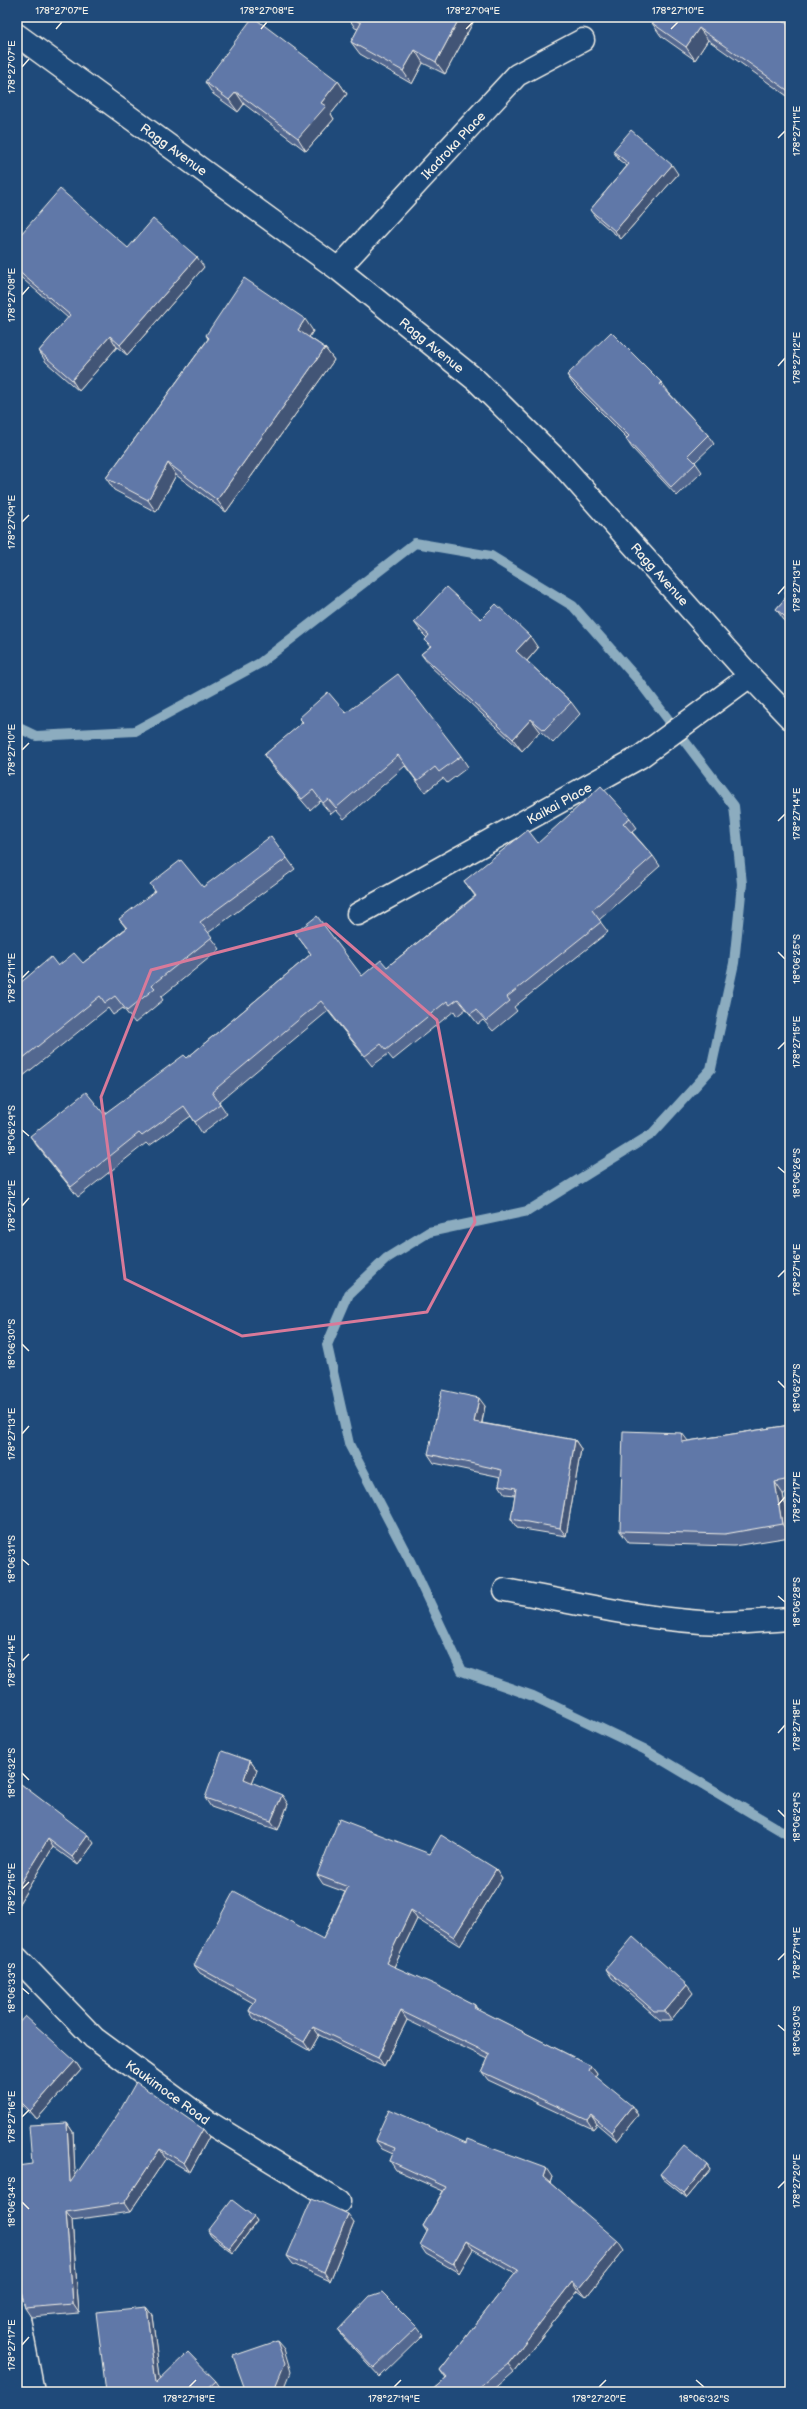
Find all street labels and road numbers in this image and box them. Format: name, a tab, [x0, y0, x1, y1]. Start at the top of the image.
street label: Ikadroka Place	[418, 108, 489, 183]
street label: Ragg Avenue	[137, 120, 210, 180]
street label: Ragg Avenue	[396, 315, 467, 377]
street label: Ragg Avenue	[627, 540, 692, 610]
street label: Kaikai Place	[524, 779, 595, 828]
street label: Kaukimoce Road	[122, 2057, 213, 2129]

